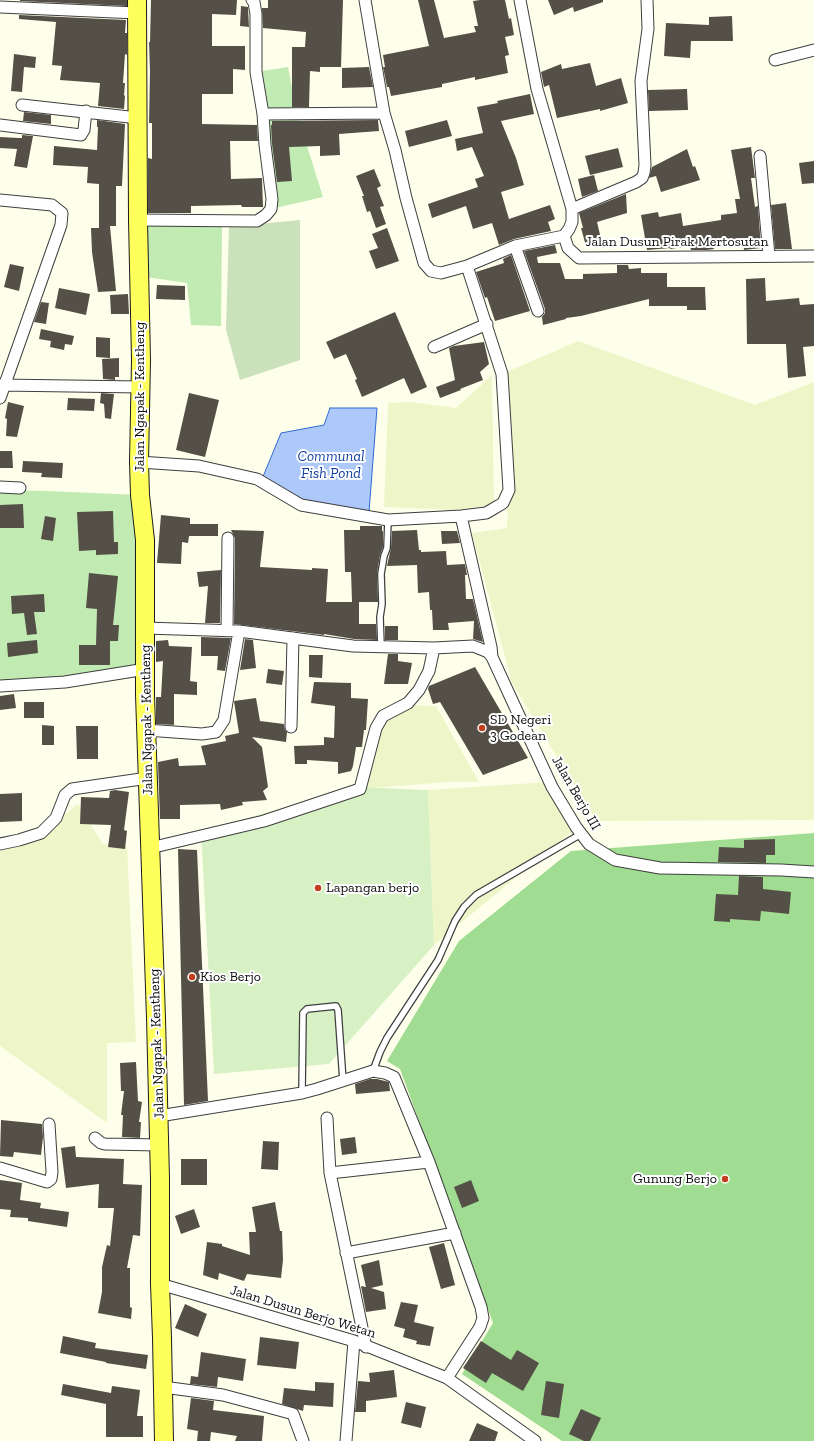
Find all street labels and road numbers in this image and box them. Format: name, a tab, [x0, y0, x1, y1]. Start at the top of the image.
street label: Jalan Dusun Pirak Mertosutan	[585, 234, 769, 250]
street label: Jalan Ngapak - Kentheng	[132, 322, 148, 472]
street label: Jalan Ngapak - Kentheng	[137, 645, 157, 795]
street label: Jalan Berjo III	[548, 753, 604, 833]
street label: Jalan Ngapak - Kentheng	[146, 969, 168, 1119]
street label: Jalan Dusun Berjo Wetan	[228, 1282, 378, 1342]

